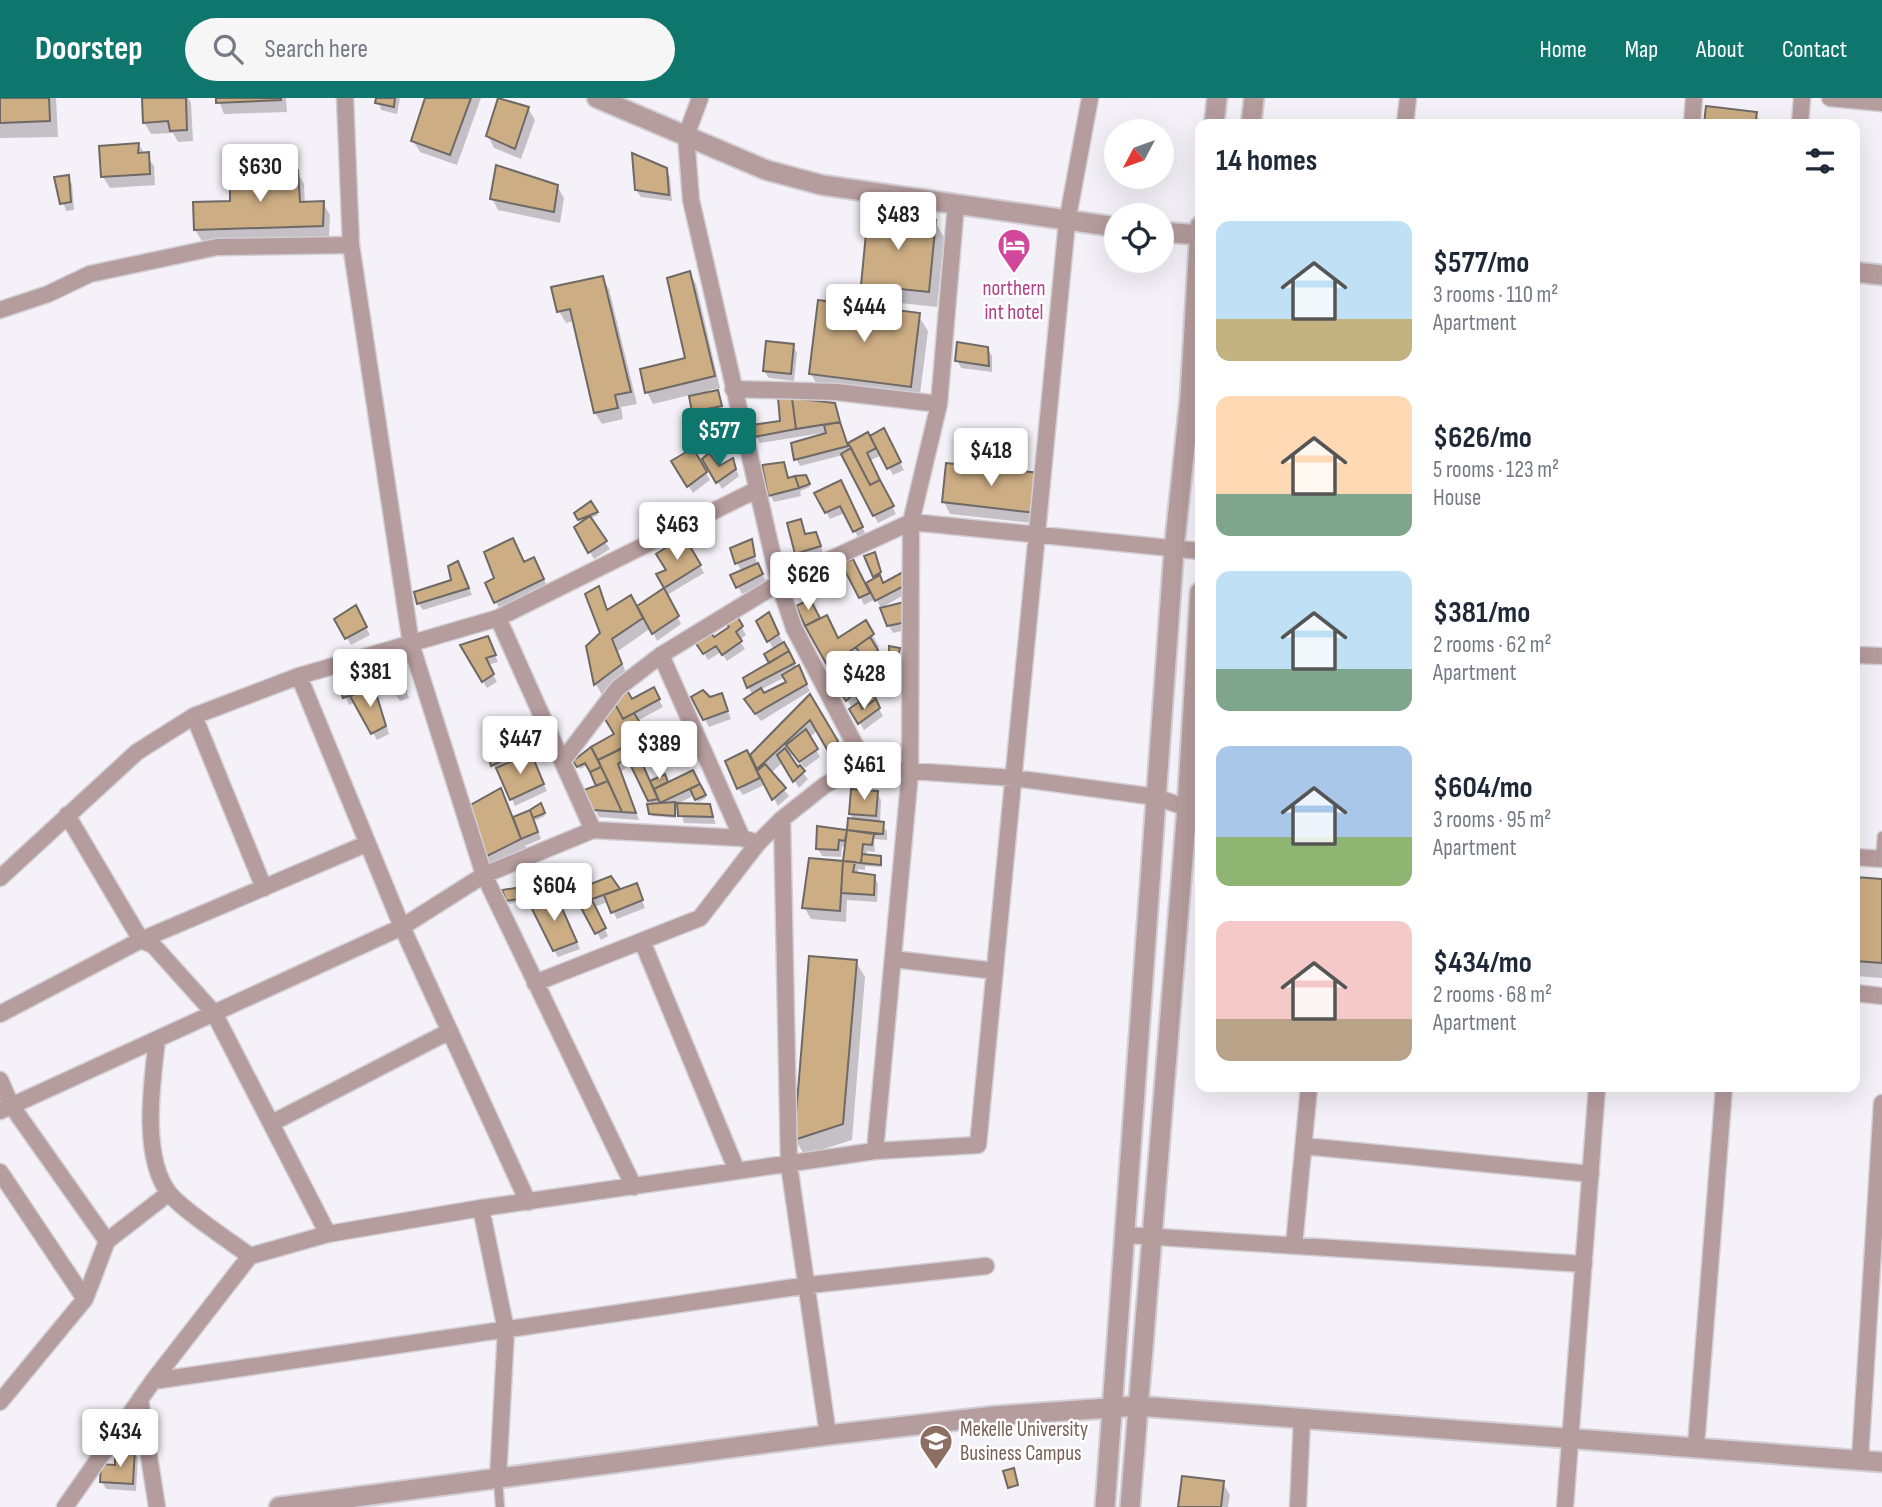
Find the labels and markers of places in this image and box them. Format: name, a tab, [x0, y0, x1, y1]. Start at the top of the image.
pin: $630	[219, 144, 301, 204]
pin: $483	[857, 192, 939, 252]
hotel icon: northern int hotel	[995, 226, 1033, 275]
place label: northern int hotel	[983, 276, 1045, 325]
pin: $444	[823, 285, 905, 344]
pin: $577	[678, 408, 760, 468]
pin: $418	[950, 428, 1032, 488]
pin: $463	[636, 503, 718, 562]
pin: $626	[767, 552, 849, 612]
pin: $381	[329, 650, 411, 709]
pin: $428	[823, 652, 905, 711]
pin: $447	[479, 716, 561, 776]
pin: $389	[618, 722, 700, 781]
pin: $461	[823, 742, 905, 802]
pin: $604	[513, 864, 595, 923]
pin: $434	[79, 1410, 161, 1469]
place label: Mekelle University Business Campus	[960, 1417, 1088, 1466]
school or university icon: Mekelle University Business Campus	[917, 1422, 955, 1471]

